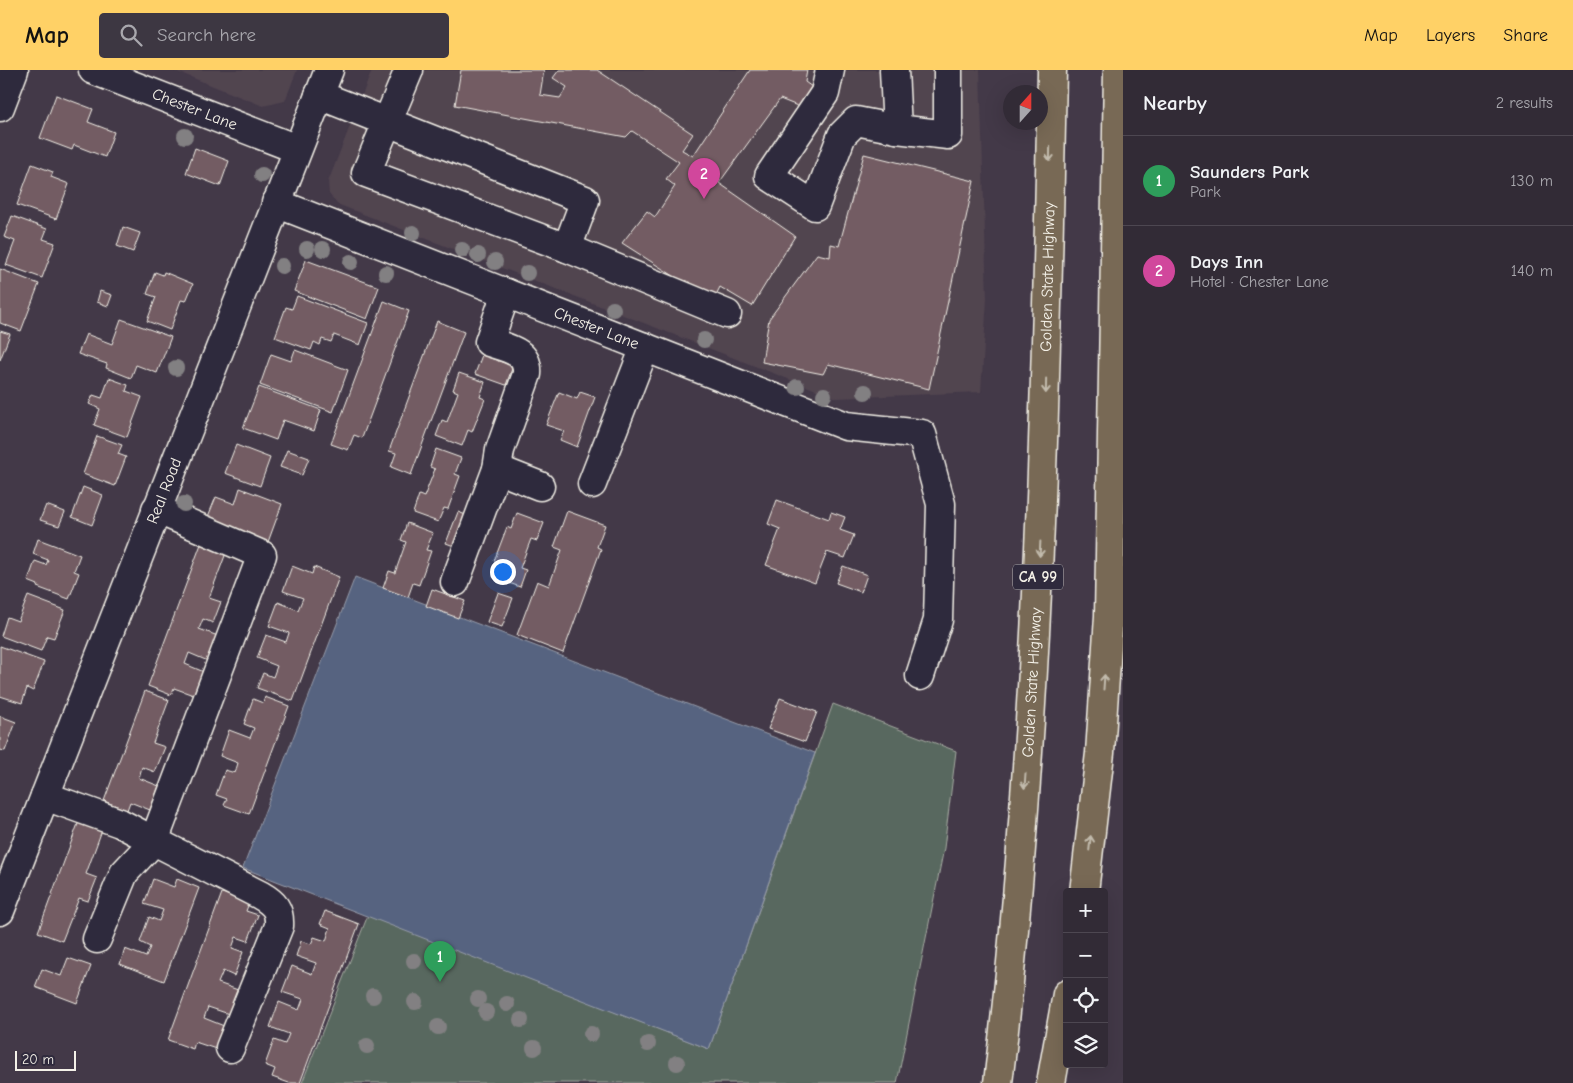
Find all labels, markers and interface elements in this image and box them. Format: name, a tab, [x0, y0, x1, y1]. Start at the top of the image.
search box	[99, 13, 449, 58]
text: Map	[25, 21, 69, 49]
icon: search	[117, 21, 145, 49]
text: Search here	[157, 24, 256, 46]
text: Map	[1364, 25, 1398, 46]
text: Layers	[1426, 25, 1475, 46]
text: Share	[1503, 25, 1548, 46]
street label: Chester Lane	[149, 85, 240, 134]
north arrow	[1003, 85, 1048, 130]
text: Nearby	[1143, 91, 1207, 115]
text: 2 results	[1496, 94, 1553, 112]
one-way arrow	[1045, 145, 1055, 161]
pin: 2	[688, 158, 720, 199]
text: Saunders Park	[1190, 161, 1309, 183]
text: 1	[1156, 172, 1162, 190]
text: 130 m	[1510, 172, 1553, 190]
text: Park	[1190, 183, 1221, 201]
street label: Golden State Highway	[1037, 201, 1059, 352]
text: Days Inn	[1190, 251, 1263, 273]
text: 2	[1155, 262, 1163, 280]
text: 140 m	[1511, 262, 1553, 280]
text: Hotel · Chester Lane	[1190, 273, 1329, 291]
street label: Chester Lane	[551, 304, 641, 353]
one-way arrow	[1041, 378, 1051, 394]
street label: Real Road	[143, 456, 185, 526]
one-way arrow	[1036, 540, 1045, 556]
your location	[490, 559, 516, 585]
road number: CA 99	[1013, 564, 1063, 590]
street label: Golden State Highway	[1019, 606, 1045, 758]
one-way arrow	[1100, 674, 1109, 690]
one-way arrow	[1020, 772, 1029, 788]
one-way arrow	[1085, 836, 1095, 852]
map controls	[1063, 888, 1108, 1068]
button: +	[1063, 888, 1108, 933]
button: −	[1063, 933, 1108, 978]
pin: 1	[424, 941, 456, 982]
button: locate	[1063, 978, 1108, 1023]
button: layers	[1063, 1023, 1108, 1068]
scale bar	[15, 1048, 76, 1071]
text: 20 m	[22, 1051, 54, 1068]

